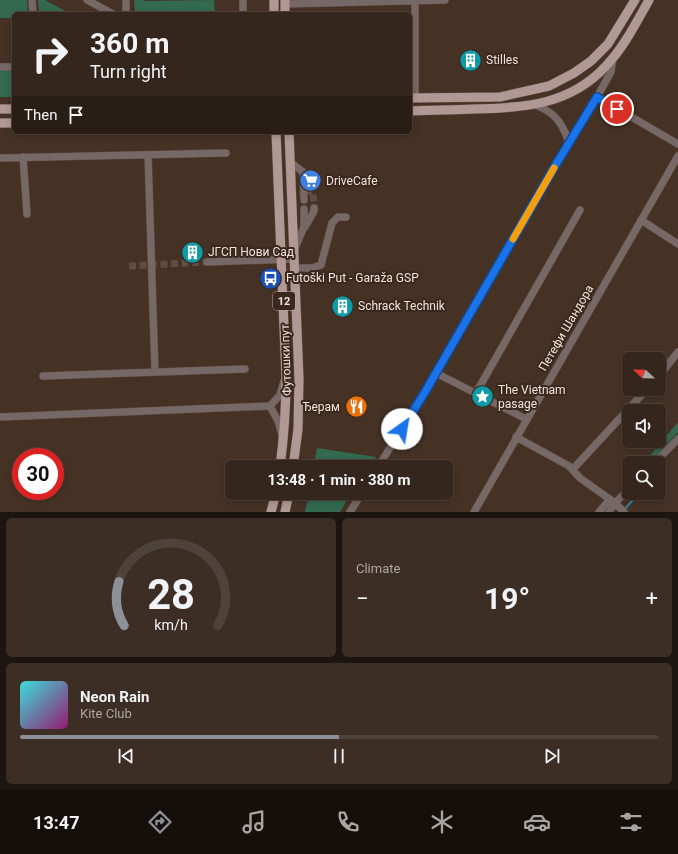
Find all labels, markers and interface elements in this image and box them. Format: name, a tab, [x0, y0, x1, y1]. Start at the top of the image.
text: 360 m	[90, 27, 169, 60]
icon: right	[24, 28, 76, 80]
building icon: Stilles	[458, 47, 484, 73]
place label: Stilles	[486, 53, 518, 67]
text: Turn right	[90, 61, 167, 82]
pin	[600, 92, 634, 126]
icon: arrive	[606, 98, 628, 120]
icon: arrive	[65, 104, 87, 126]
text: Then	[24, 106, 57, 124]
supermarket icon: DriveCafe	[297, 168, 323, 194]
place label: DriveCafe	[326, 174, 378, 188]
building icon: ЈГСП Нови Сад	[180, 239, 206, 265]
place label: ЈГСП Нови Сад	[208, 245, 294, 259]
bus stop icon: Futoški Put - Garaža GSP	[257, 265, 283, 291]
place label: Futoški Put - Garaža GSP	[286, 271, 419, 285]
street label: Петефи Шандора	[536, 282, 596, 374]
road number: 12	[273, 292, 295, 310]
building icon: Schrack Technik	[329, 293, 355, 319]
place label: Schrack Technik	[358, 299, 446, 313]
street label: Футошки пут	[278, 324, 294, 396]
north arrow	[622, 352, 666, 396]
map controls	[622, 352, 666, 500]
place label: The Vietnam pasage	[498, 383, 566, 411]
place icon: The Vietnam pasage	[469, 384, 495, 410]
restaurant icon: Ђерам	[343, 394, 369, 420]
place label: Ђерам	[302, 400, 340, 414]
button: sound	[622, 404, 666, 448]
position arrow	[381, 408, 423, 450]
speed limit sign: 30	[12, 448, 64, 500]
button: search	[622, 456, 666, 500]
text: 13:48 · 1 min · 380 m	[268, 471, 410, 489]
text: Climate	[356, 561, 400, 576]
text: 28	[147, 569, 195, 618]
text: 19°	[484, 581, 530, 616]
text: −	[356, 586, 369, 611]
text: +	[646, 586, 658, 611]
text: km/h	[154, 616, 188, 632]
text: Neon Rain	[80, 688, 149, 706]
text: Kite Club	[80, 706, 132, 721]
icon: previous	[115, 745, 137, 767]
icon: pause	[328, 745, 350, 767]
icon: next	[541, 745, 563, 767]
icon: directions	[146, 808, 174, 836]
icon: music	[240, 808, 268, 836]
icon: phone	[334, 808, 362, 836]
icon: climate	[428, 808, 456, 836]
icon: car	[523, 808, 551, 836]
icon: filters	[617, 808, 645, 836]
text: 13:47	[33, 812, 80, 833]

